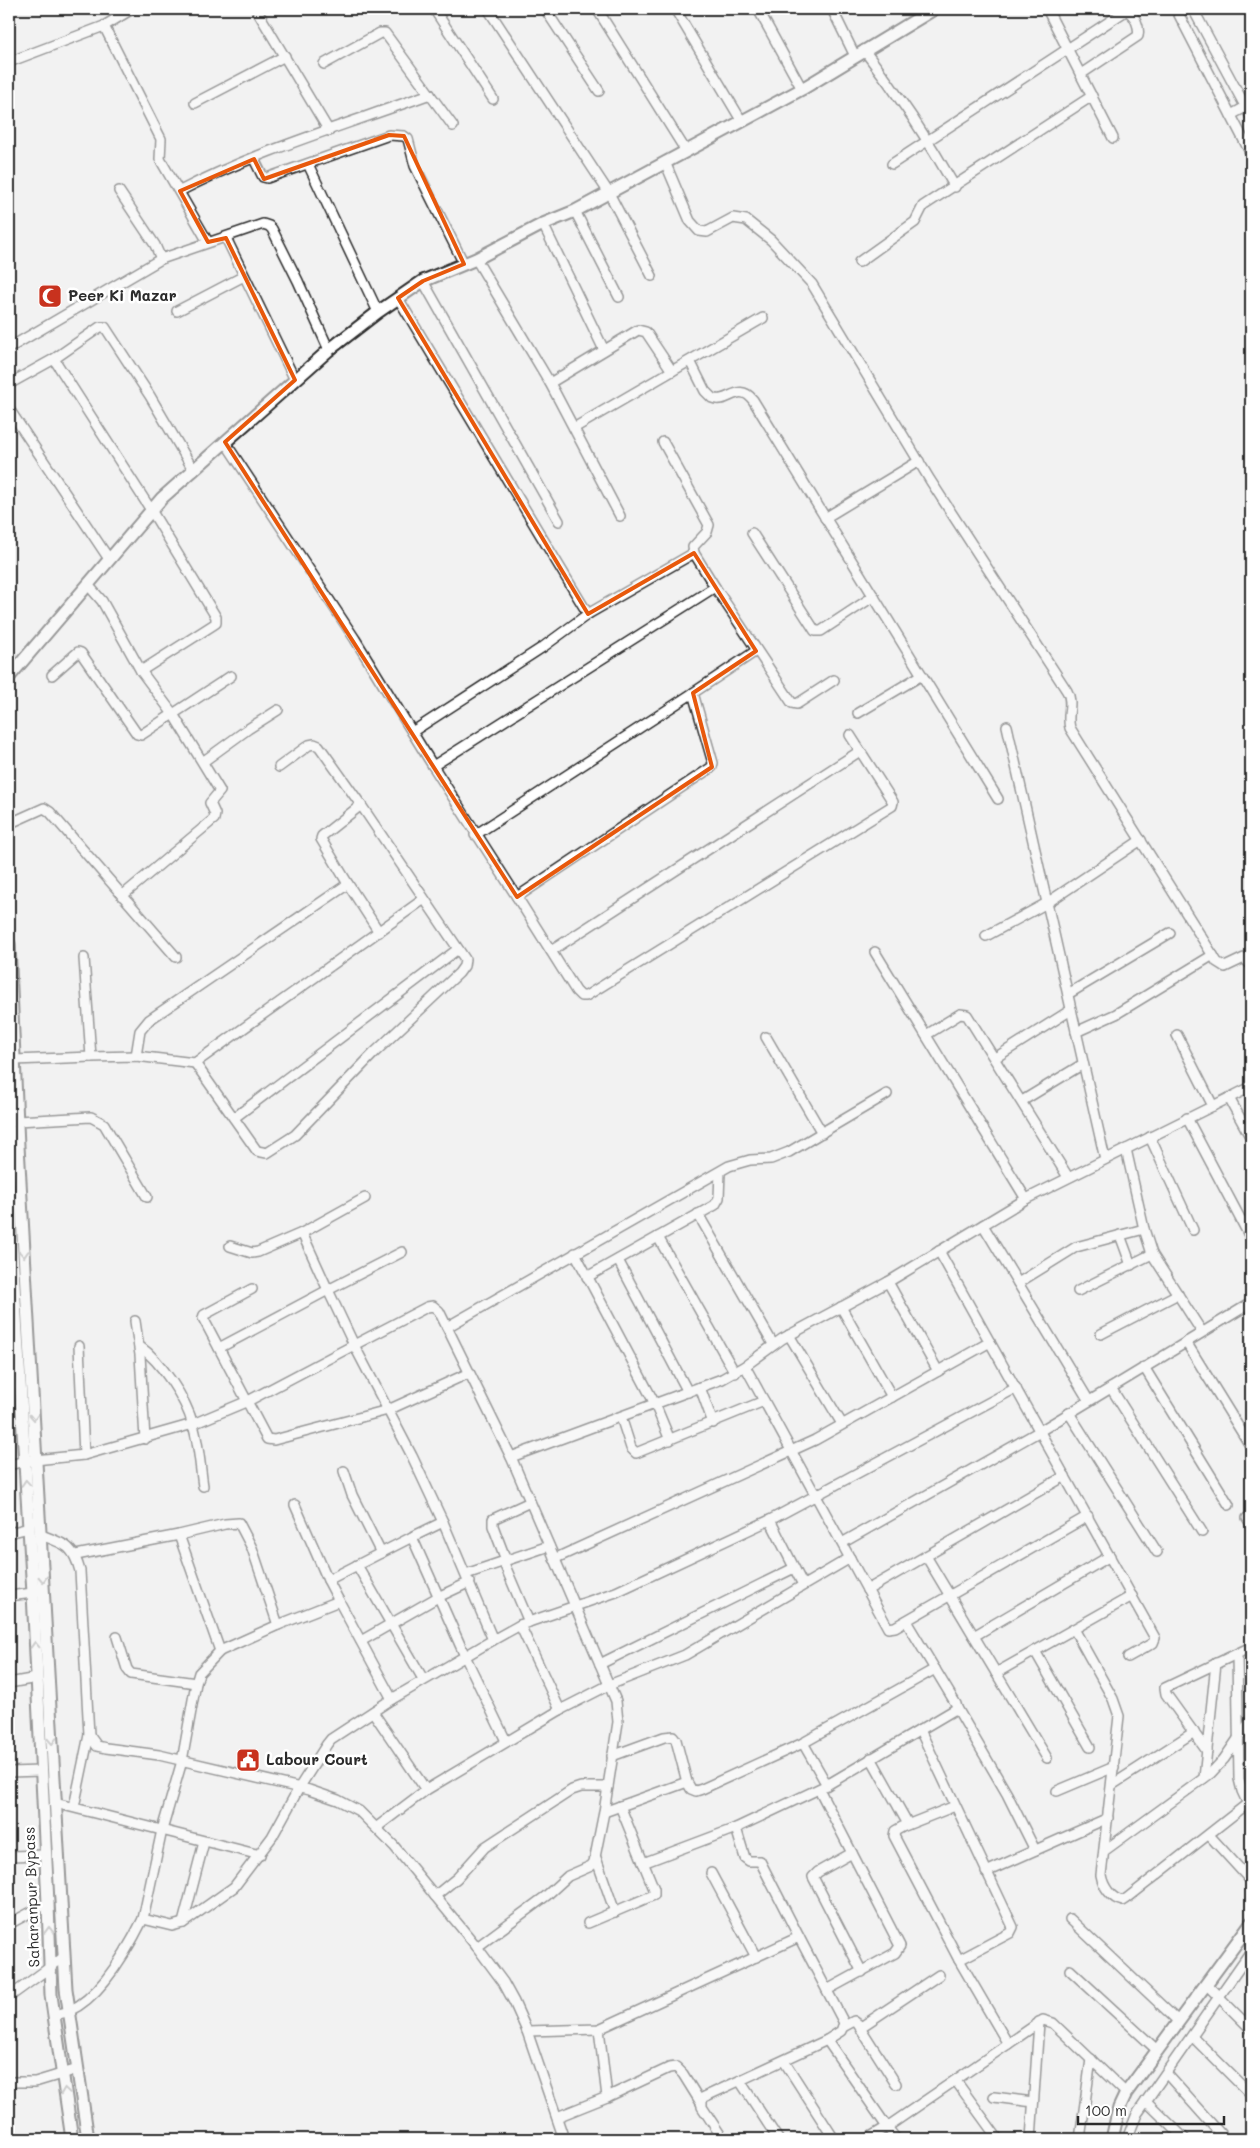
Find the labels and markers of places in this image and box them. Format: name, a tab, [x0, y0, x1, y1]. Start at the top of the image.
mosque icon: Peer Ki Mazar	[37, 283, 63, 309]
place label: Peer Ki Mazar	[68, 285, 177, 305]
public building icon: Labour Court	[235, 1747, 261, 1773]
place label: Labour Court	[266, 1749, 368, 1769]

